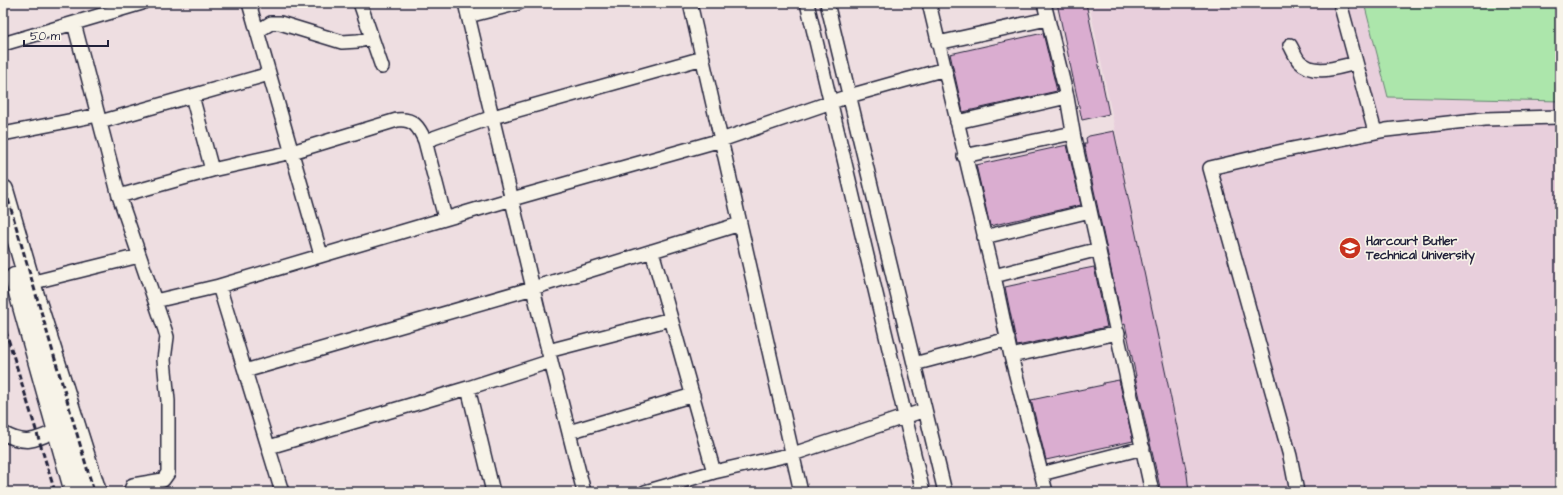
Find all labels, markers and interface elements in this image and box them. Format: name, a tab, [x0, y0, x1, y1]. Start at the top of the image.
scale bar	[24, 22, 108, 48]
text: 50 m	[30, 28, 61, 45]
place label: Harcourt Butler Technical University	[1365, 233, 1475, 265]
school or university icon: Harcourt Butler Technical University	[1337, 235, 1363, 261]

